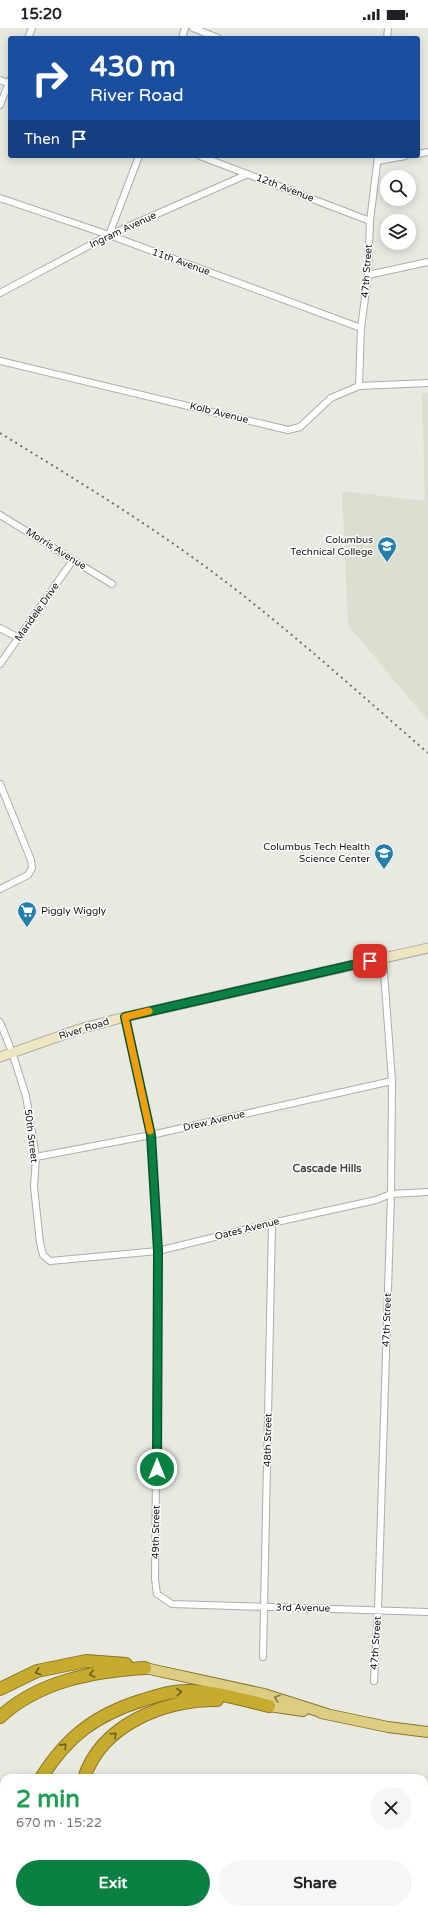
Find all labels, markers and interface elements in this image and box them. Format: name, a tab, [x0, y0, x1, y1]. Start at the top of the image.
text: 15:20	[20, 5, 62, 23]
text: 430 m	[90, 50, 176, 84]
icon: right	[24, 52, 76, 104]
text: River Road	[90, 84, 184, 106]
icon: arrive	[68, 128, 90, 150]
text: Then	[24, 130, 60, 148]
map controls	[380, 170, 416, 250]
button: search	[380, 170, 416, 206]
street label: 12th Avenue	[254, 171, 316, 205]
street label: Ingram Avenue	[88, 209, 159, 251]
button: layers	[380, 214, 416, 250]
street label: 47th Street	[359, 244, 375, 298]
street label: 11th Avenue	[150, 246, 212, 278]
street label: Kolb Avenue	[188, 400, 250, 426]
street label: Morris Avenue	[24, 526, 89, 573]
place label: Columbus Technical College	[290, 534, 373, 558]
school or university icon: Columbus Technical College	[376, 535, 398, 563]
street label: Maridele Drive	[12, 580, 62, 644]
place label: Columbus Tech Health Science Center	[263, 841, 370, 865]
school or university icon: Columbus Tech Health Science Center	[373, 842, 395, 870]
supermarket icon: Piggly Wiggly	[16, 900, 38, 928]
place label: Piggly Wiggly	[41, 905, 107, 917]
pin	[353, 944, 387, 978]
icon: arrive	[359, 950, 381, 972]
street label: River Road	[57, 1016, 111, 1042]
street label: Drew Avenue	[182, 1108, 246, 1134]
street label: 50th Street	[22, 1109, 40, 1164]
district label: Cascade Hills	[293, 1162, 362, 1175]
street label: Oates Avenue	[213, 1215, 281, 1243]
street label: 47th Street	[380, 1293, 394, 1347]
street label: 48th Street	[262, 1413, 274, 1467]
position arrow	[136, 1448, 178, 1490]
street label: 49th Street	[150, 1505, 162, 1559]
street label: 3rd Avenue	[276, 1602, 331, 1614]
street label: 47th Street	[368, 1616, 384, 1670]
one-way arrow	[34, 1667, 41, 1676]
one-way arrow	[89, 1669, 95, 1677]
one-way arrow	[176, 1687, 182, 1696]
one-way arrow	[274, 1694, 281, 1703]
one-way arrow	[109, 1733, 117, 1740]
one-way arrow	[60, 1744, 67, 1751]
text: 2 min	[16, 1785, 80, 1814]
button: close	[370, 1787, 412, 1829]
text: 670 m · 15:22	[16, 1815, 102, 1831]
button: Exit	[16, 1860, 210, 1906]
button: Share	[218, 1860, 412, 1906]

